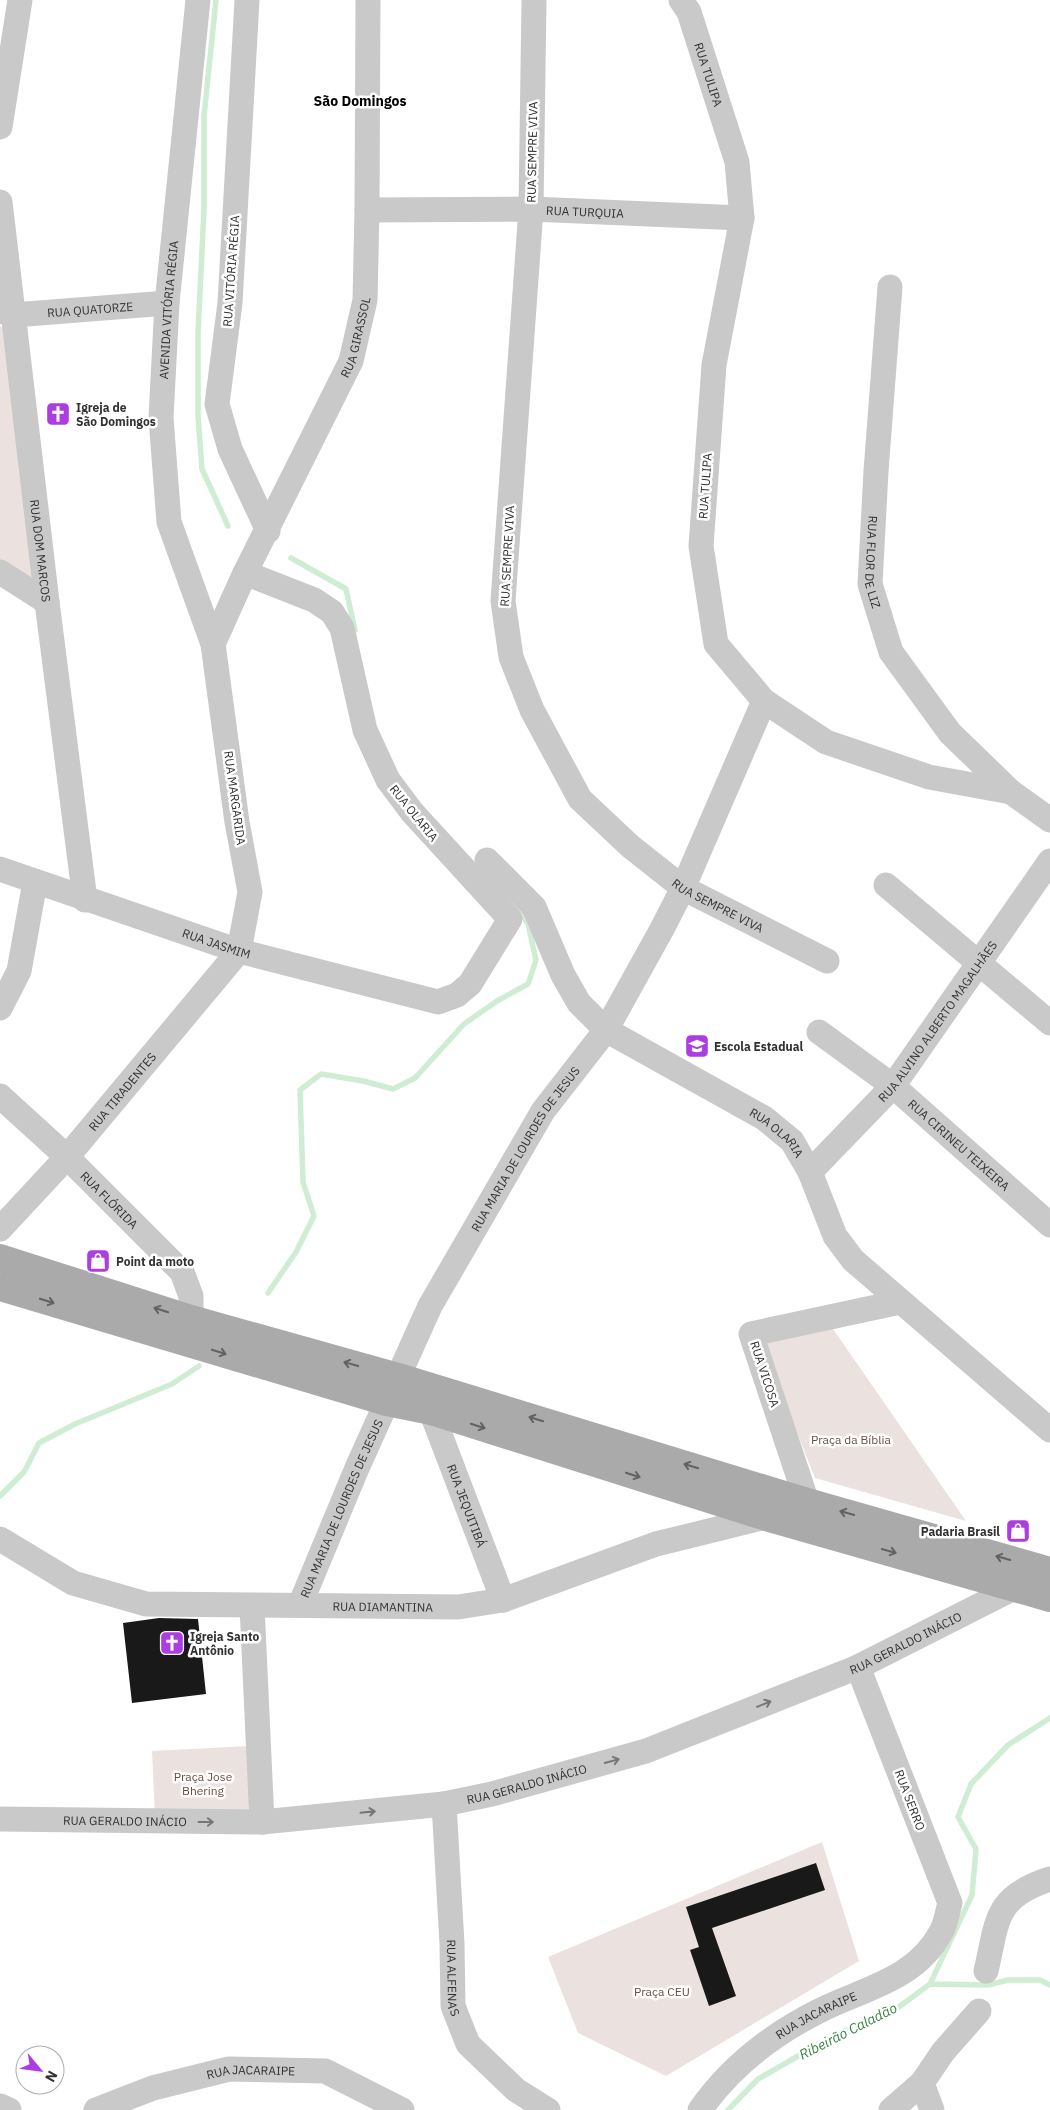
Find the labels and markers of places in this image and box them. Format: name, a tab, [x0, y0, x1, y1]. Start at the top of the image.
place label: Igreja de São Domingos	[76, 400, 156, 429]
church icon: Igreja de São Domingos	[45, 401, 71, 427]
school or university icon: Escola Estadual	[684, 1033, 710, 1059]
place label: Escola Estadual	[714, 1039, 803, 1054]
shop icon: Point da moto	[85, 1248, 111, 1274]
place label: Point da moto	[116, 1254, 194, 1269]
shop icon: Padaria Brasil	[1005, 1518, 1031, 1544]
place label: Padaria Brasil	[921, 1524, 1000, 1539]
place label: Igreja Santo Antônio	[190, 1629, 259, 1658]
church icon: Igreja Santo Antônio	[159, 1630, 185, 1656]

